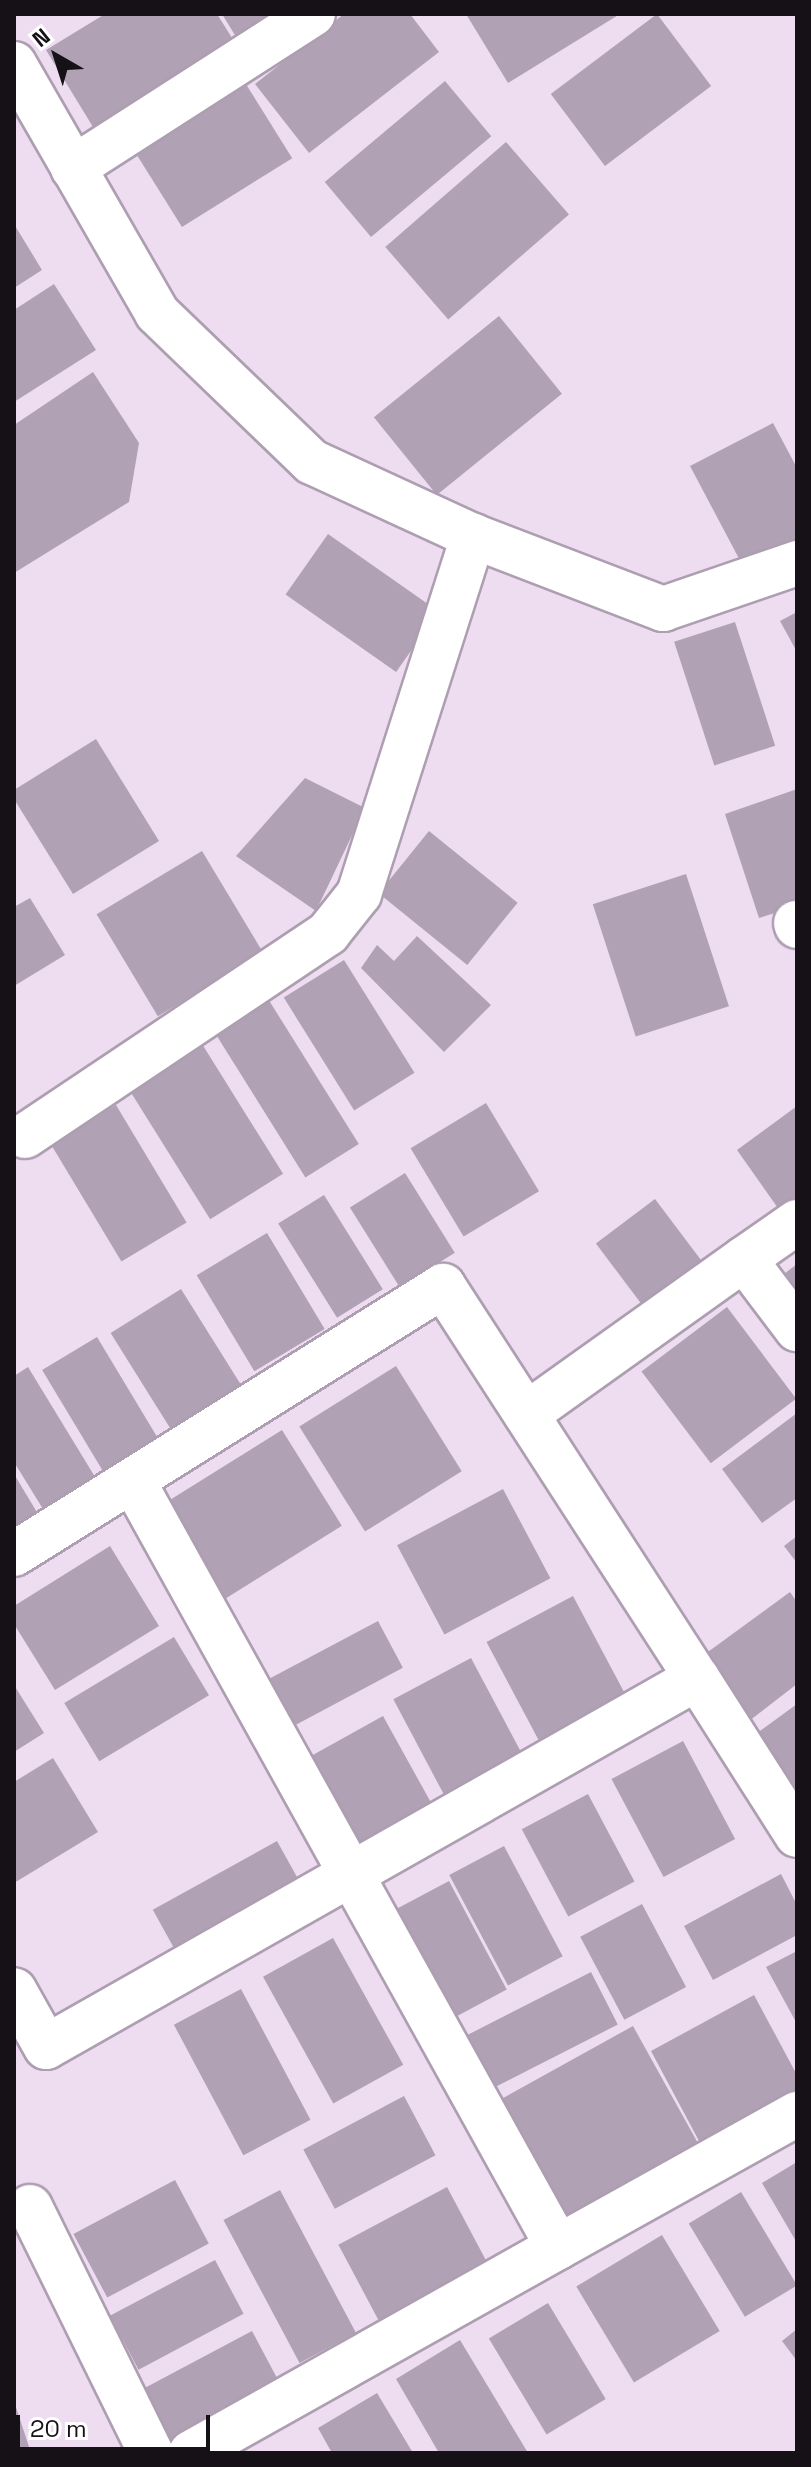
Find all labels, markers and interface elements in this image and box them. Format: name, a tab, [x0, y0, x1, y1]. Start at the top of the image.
north arrow	[16, 16, 96, 96]
text: N	[26, 22, 55, 53]
scale bar	[20, 2399, 214, 2449]
text: 20 m	[30, 2413, 87, 2444]

